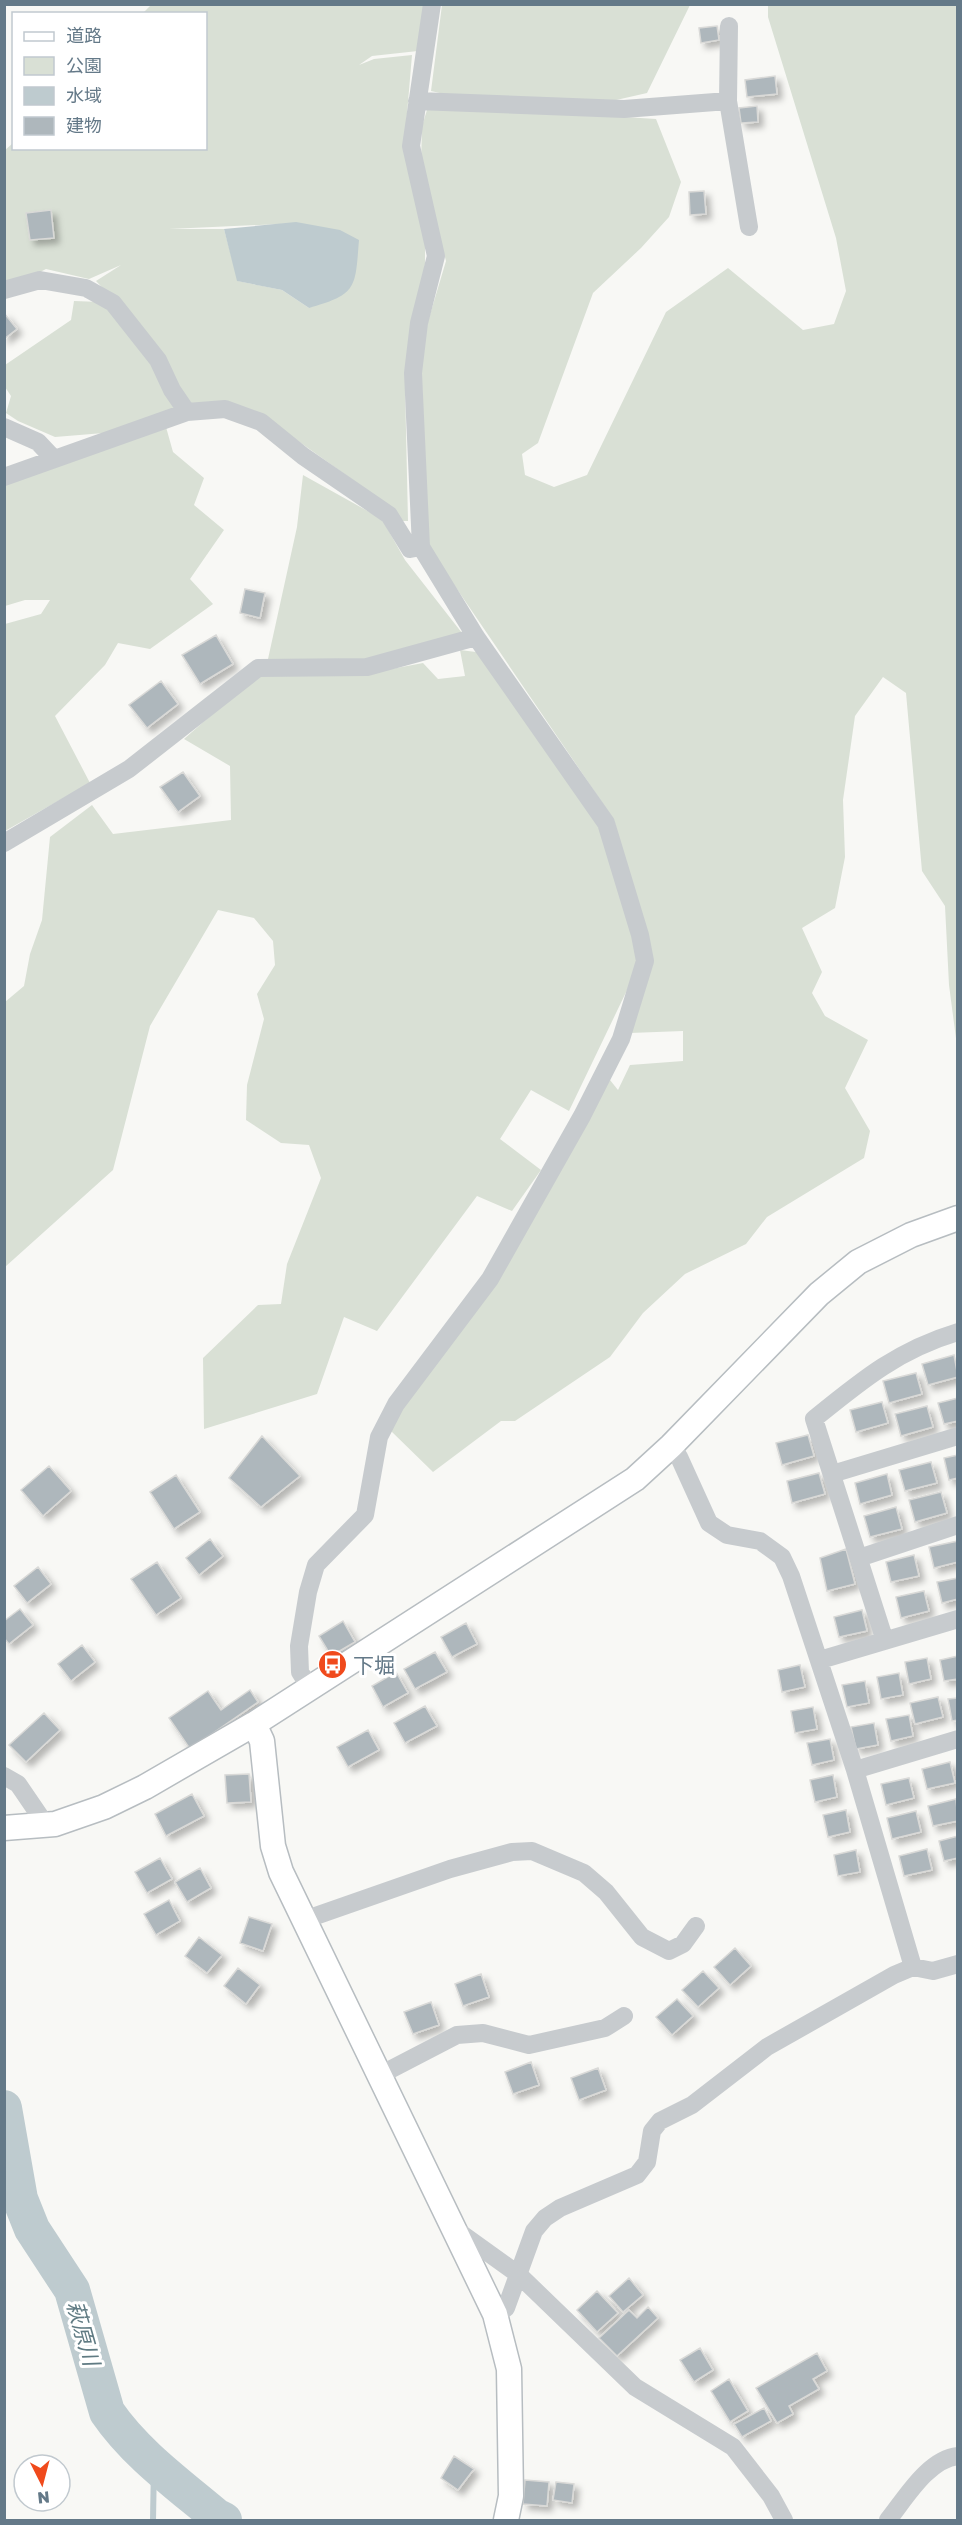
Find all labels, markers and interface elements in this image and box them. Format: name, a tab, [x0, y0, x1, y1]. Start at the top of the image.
legend	[12, 12, 207, 150]
text: 道路	[66, 24, 102, 46]
text: 公園	[66, 54, 102, 76]
text: 水域	[66, 84, 102, 106]
text: 建物	[66, 114, 102, 136]
bus stop icon: 下堀	[316, 1649, 348, 1681]
place label: 下堀	[353, 1652, 395, 1678]
water label: 萩原川	[62, 2298, 107, 2370]
north arrow	[12, 2453, 72, 2513]
text: N	[36, 2487, 51, 2508]

